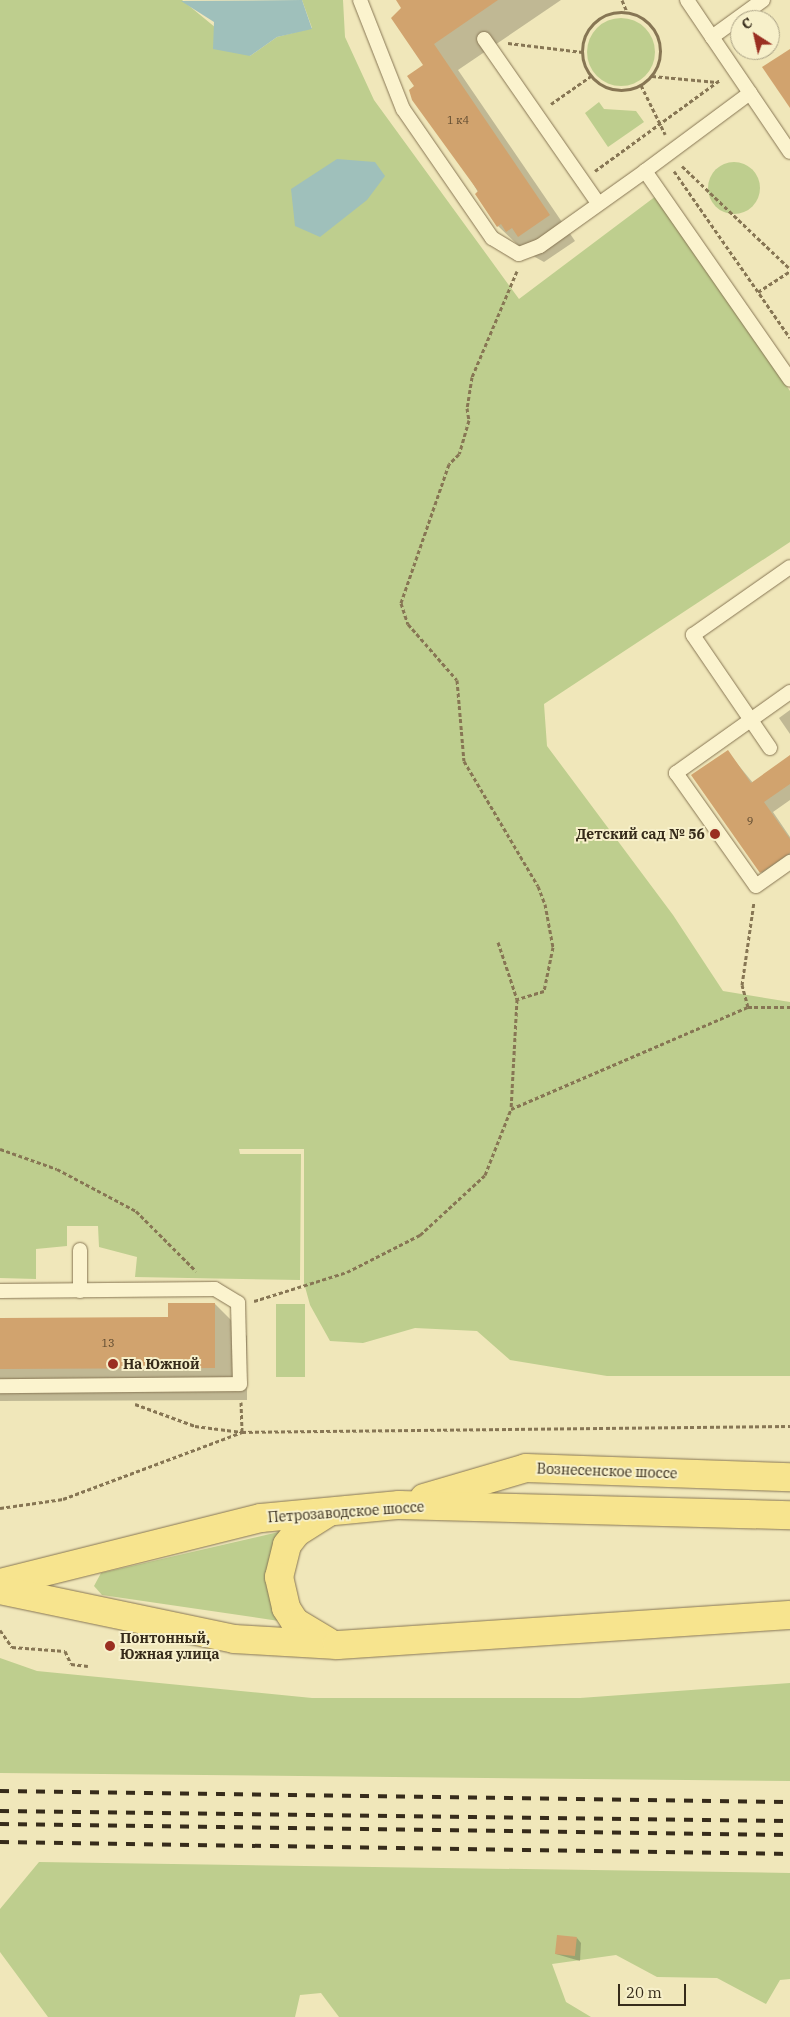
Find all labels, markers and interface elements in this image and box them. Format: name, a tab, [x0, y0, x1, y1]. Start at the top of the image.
north arrow	[730, 10, 780, 60]
text: С	[738, 13, 756, 34]
house number: 1 к4	[447, 113, 469, 127]
house number: 9	[747, 814, 753, 828]
place label: Детский сад № 56	[576, 826, 705, 842]
marker: Детский сад № 56	[709, 828, 721, 840]
house number: 13	[101, 1336, 115, 1350]
place label: На Южной	[123, 1356, 199, 1372]
marker: На Южной	[107, 1358, 119, 1370]
street label: Вознесенское шоссе	[536, 1460, 678, 1482]
street label: Петрозаводское шоссе	[267, 1498, 425, 1526]
place label: Понтонный, Южная улица	[120, 1630, 219, 1662]
marker: Понтонный, Южная улица	[104, 1640, 116, 1652]
scale bar	[620, 1974, 688, 2006]
text: 20 m	[626, 1983, 662, 2002]

